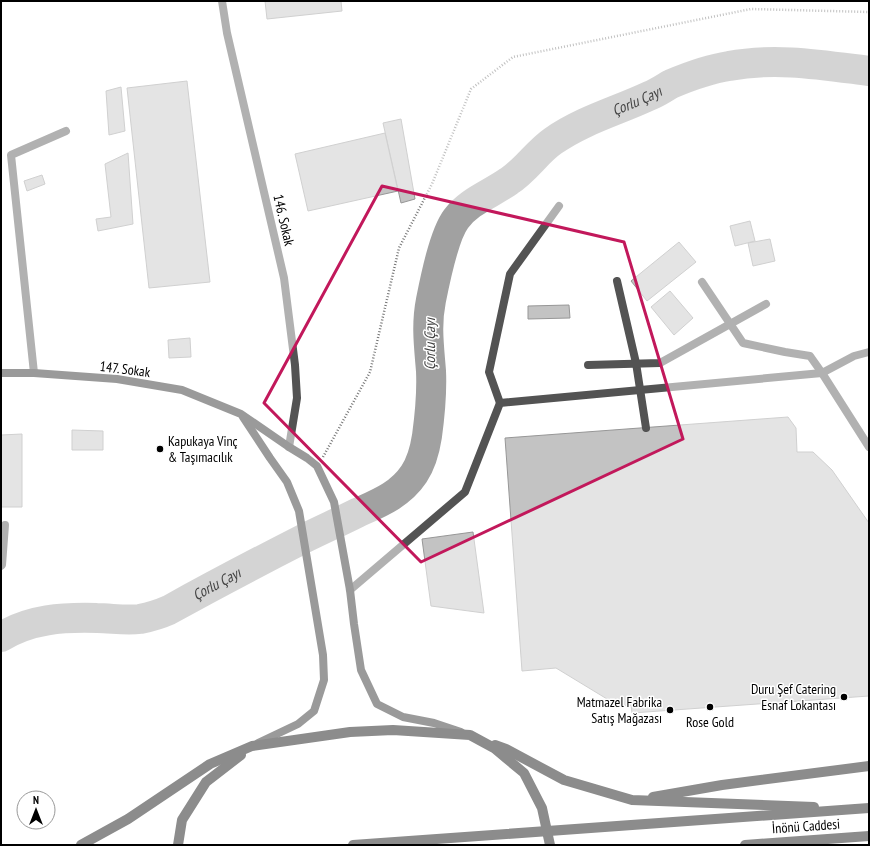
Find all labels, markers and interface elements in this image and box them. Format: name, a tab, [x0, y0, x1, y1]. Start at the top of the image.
water label: Çorlu Çayı	[609, 81, 667, 119]
street label: 146. Sokak	[269, 193, 299, 248]
water label: Çorlu Çayı	[420, 316, 439, 370]
street label: 147. Sokak	[99, 357, 152, 381]
place label: Kapukaya Vinç & Taşımacılık	[168, 432, 238, 466]
marker: Kapukaya Vinç & Taşımacılık	[155, 444, 165, 454]
water label: Çorlu Çayı	[189, 562, 245, 604]
place label: Duru Şef Catering Esnaf Lokantası	[751, 680, 836, 714]
marker: Duru Şef Catering Esnaf Lokantası	[839, 692, 849, 702]
place label: Matmazel Fabrika Satış Mağazası	[577, 693, 662, 727]
marker: Rose Gold	[705, 702, 715, 712]
marker: Matmazel Fabrika Satış Mağazası	[665, 705, 675, 715]
place label: Rose Gold	[686, 713, 734, 731]
north arrow	[16, 790, 56, 830]
text: N	[33, 793, 39, 807]
street label: İnönü Caddesi	[771, 815, 841, 837]

